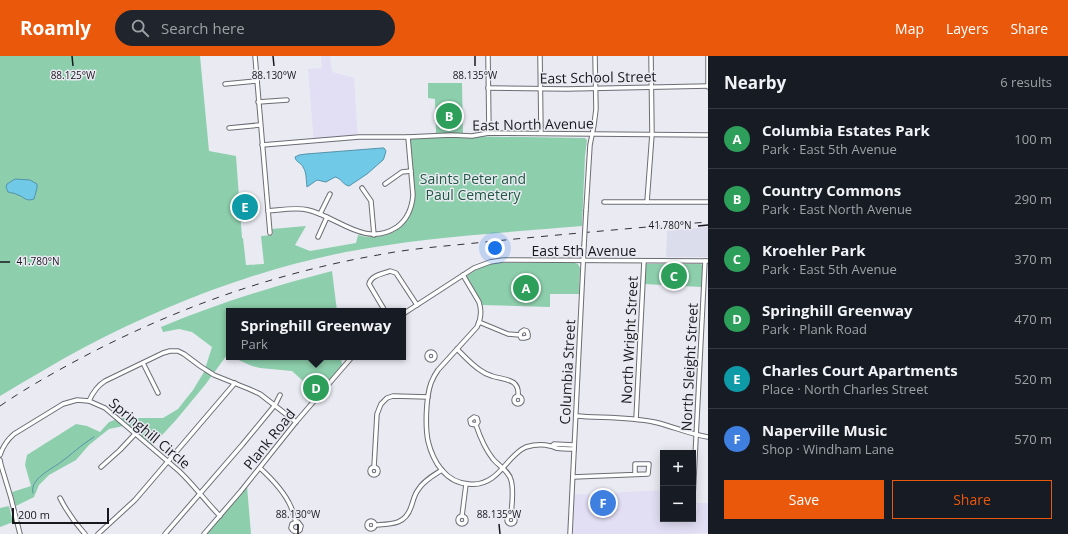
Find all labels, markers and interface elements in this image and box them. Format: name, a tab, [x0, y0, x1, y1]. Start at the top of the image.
search box	[115, 10, 395, 46]
text: Roamly	[20, 15, 91, 41]
icon: search	[129, 17, 151, 39]
text: Search here	[161, 18, 245, 38]
text: Map	[895, 19, 924, 38]
text: Layers	[946, 19, 988, 38]
text: Share	[1010, 19, 1048, 38]
street label: East School Street	[539, 66, 657, 88]
text: 88.125°W	[51, 68, 96, 82]
text: 88.130°W	[252, 68, 297, 82]
text: 88.135°W	[453, 68, 498, 82]
text: Nearby	[724, 71, 786, 94]
text: 6 results	[1000, 73, 1052, 91]
pin: B	[436, 101, 462, 131]
street label: East North Avenue	[472, 113, 594, 135]
text: Columbia Estates Park	[762, 120, 930, 140]
text: A	[733, 130, 741, 148]
text: 100 m	[1014, 130, 1052, 148]
text: Park · East 5th Avenue	[762, 140, 897, 158]
park label: Saints Peter and Paul Cemetery	[420, 169, 526, 204]
text: Country Commons	[762, 180, 901, 200]
text: B	[733, 190, 741, 208]
text: 290 m	[1014, 190, 1052, 208]
pin: E	[232, 192, 258, 222]
text: Park · East North Avenue	[762, 200, 912, 218]
text: 41.780°N	[648, 218, 692, 232]
your location	[485, 238, 505, 258]
text: Kroehler Park	[762, 240, 866, 260]
street label: East 5th Avenue	[532, 241, 637, 260]
text: C	[733, 250, 741, 268]
text: 370 m	[1014, 250, 1052, 268]
text: 41.780°N	[16, 254, 60, 268]
text: Park · East 5th Avenue	[762, 260, 897, 278]
pin: C	[661, 261, 687, 291]
pin: A	[513, 273, 539, 303]
street label: North Wright Street	[616, 276, 642, 404]
text: Springhill Greenway	[762, 300, 913, 320]
street label: North Sleight Street	[676, 302, 702, 432]
popup	[226, 308, 406, 360]
text: D	[732, 310, 742, 328]
text: 470 m	[1014, 310, 1052, 328]
text: Springhill Greenway	[241, 315, 391, 335]
street label: Columbia Street	[555, 319, 579, 425]
text: Park · Plank Road	[762, 320, 867, 338]
text: Park	[241, 335, 268, 353]
text: Charles Court Apartments	[762, 360, 958, 380]
text: E	[733, 370, 741, 388]
text: 520 m	[1014, 370, 1052, 388]
pin: D	[303, 373, 329, 403]
text: Place · North Charles Street	[762, 380, 928, 398]
street label: Springhill Circle	[105, 393, 195, 473]
street label: Plank Road	[239, 405, 299, 473]
text: Naperville Music	[762, 420, 887, 440]
text: F	[733, 430, 741, 448]
text: 570 m	[1014, 430, 1052, 448]
text: Shop · Windham Lane	[762, 440, 894, 458]
map controls	[660, 450, 696, 522]
button: +	[660, 450, 696, 486]
button: Save	[724, 480, 884, 519]
button: Share	[892, 480, 1052, 519]
button: −	[660, 486, 696, 522]
pin: F	[590, 488, 616, 518]
scale bar	[12, 506, 109, 525]
text: 200 m	[18, 507, 50, 522]
text: 88.130°W	[276, 507, 321, 521]
text: 88.135°W	[477, 507, 522, 521]

